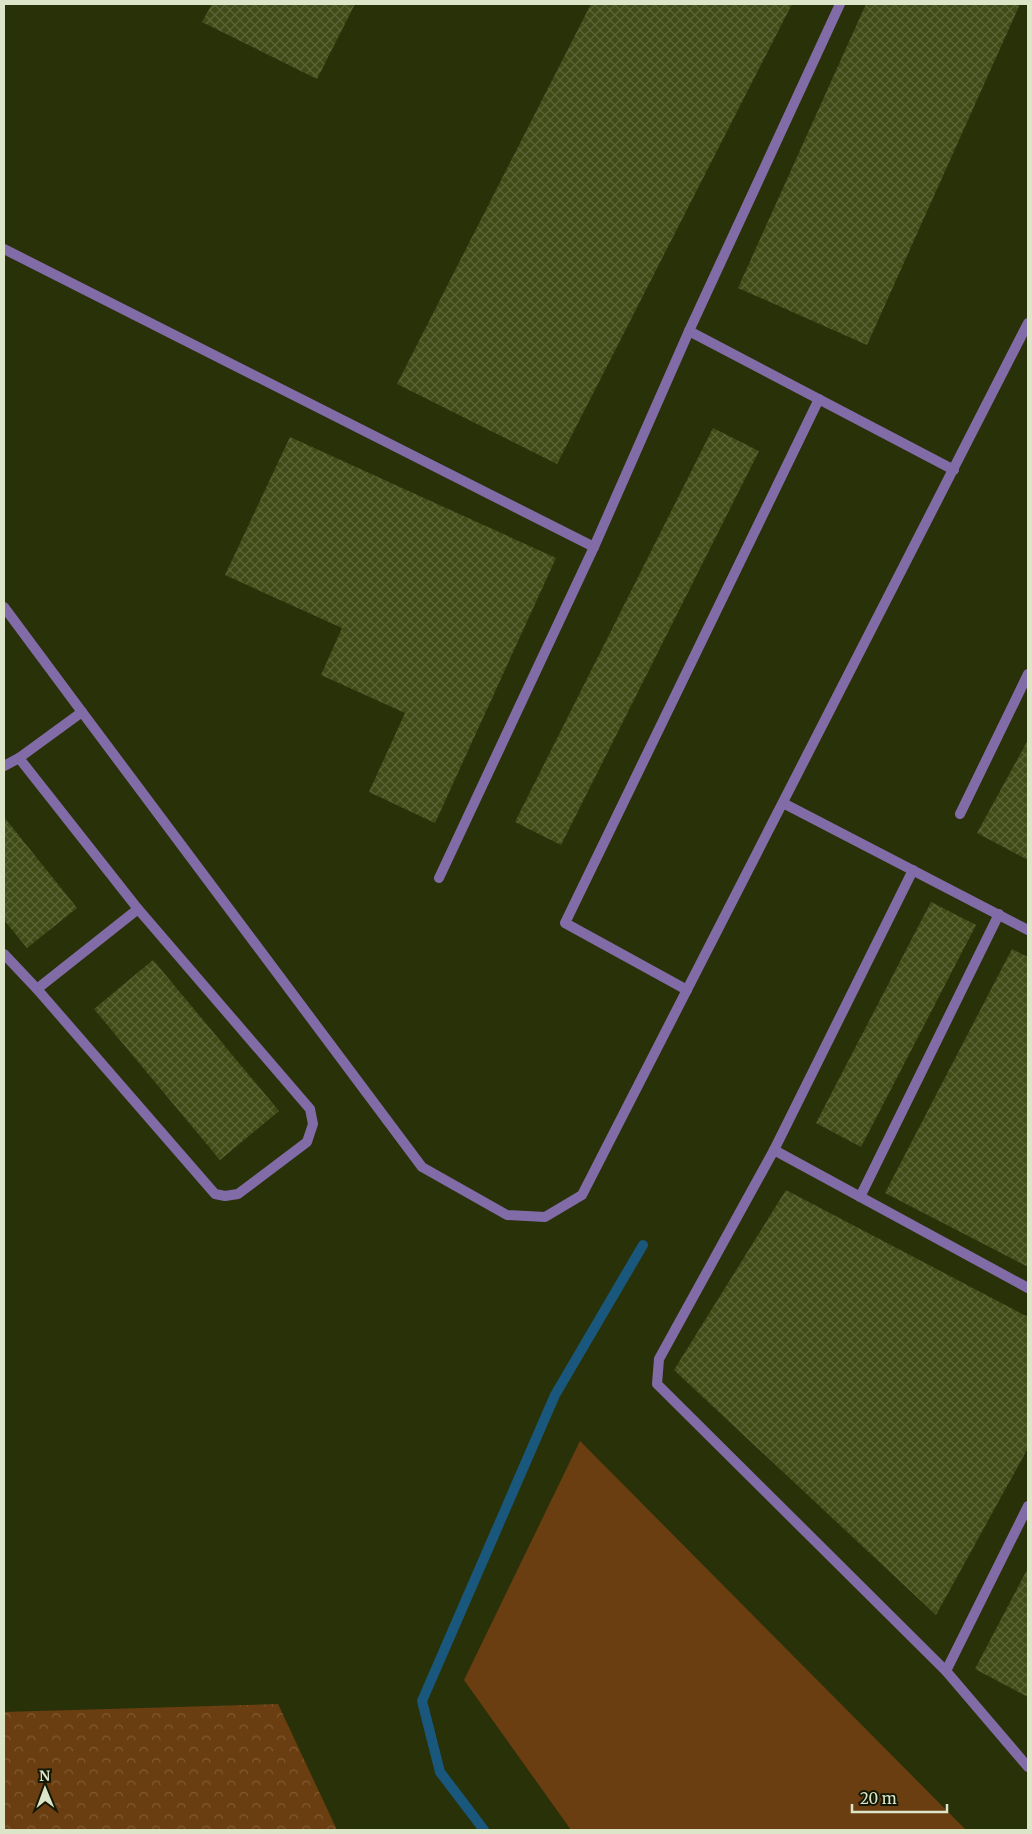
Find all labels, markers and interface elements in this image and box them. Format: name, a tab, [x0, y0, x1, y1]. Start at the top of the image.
north arrow	[20, 1764, 70, 1814]
text: N	[39, 1767, 50, 1785]
scale bar	[852, 1782, 947, 1814]
text: 20 m	[860, 1789, 897, 1808]

